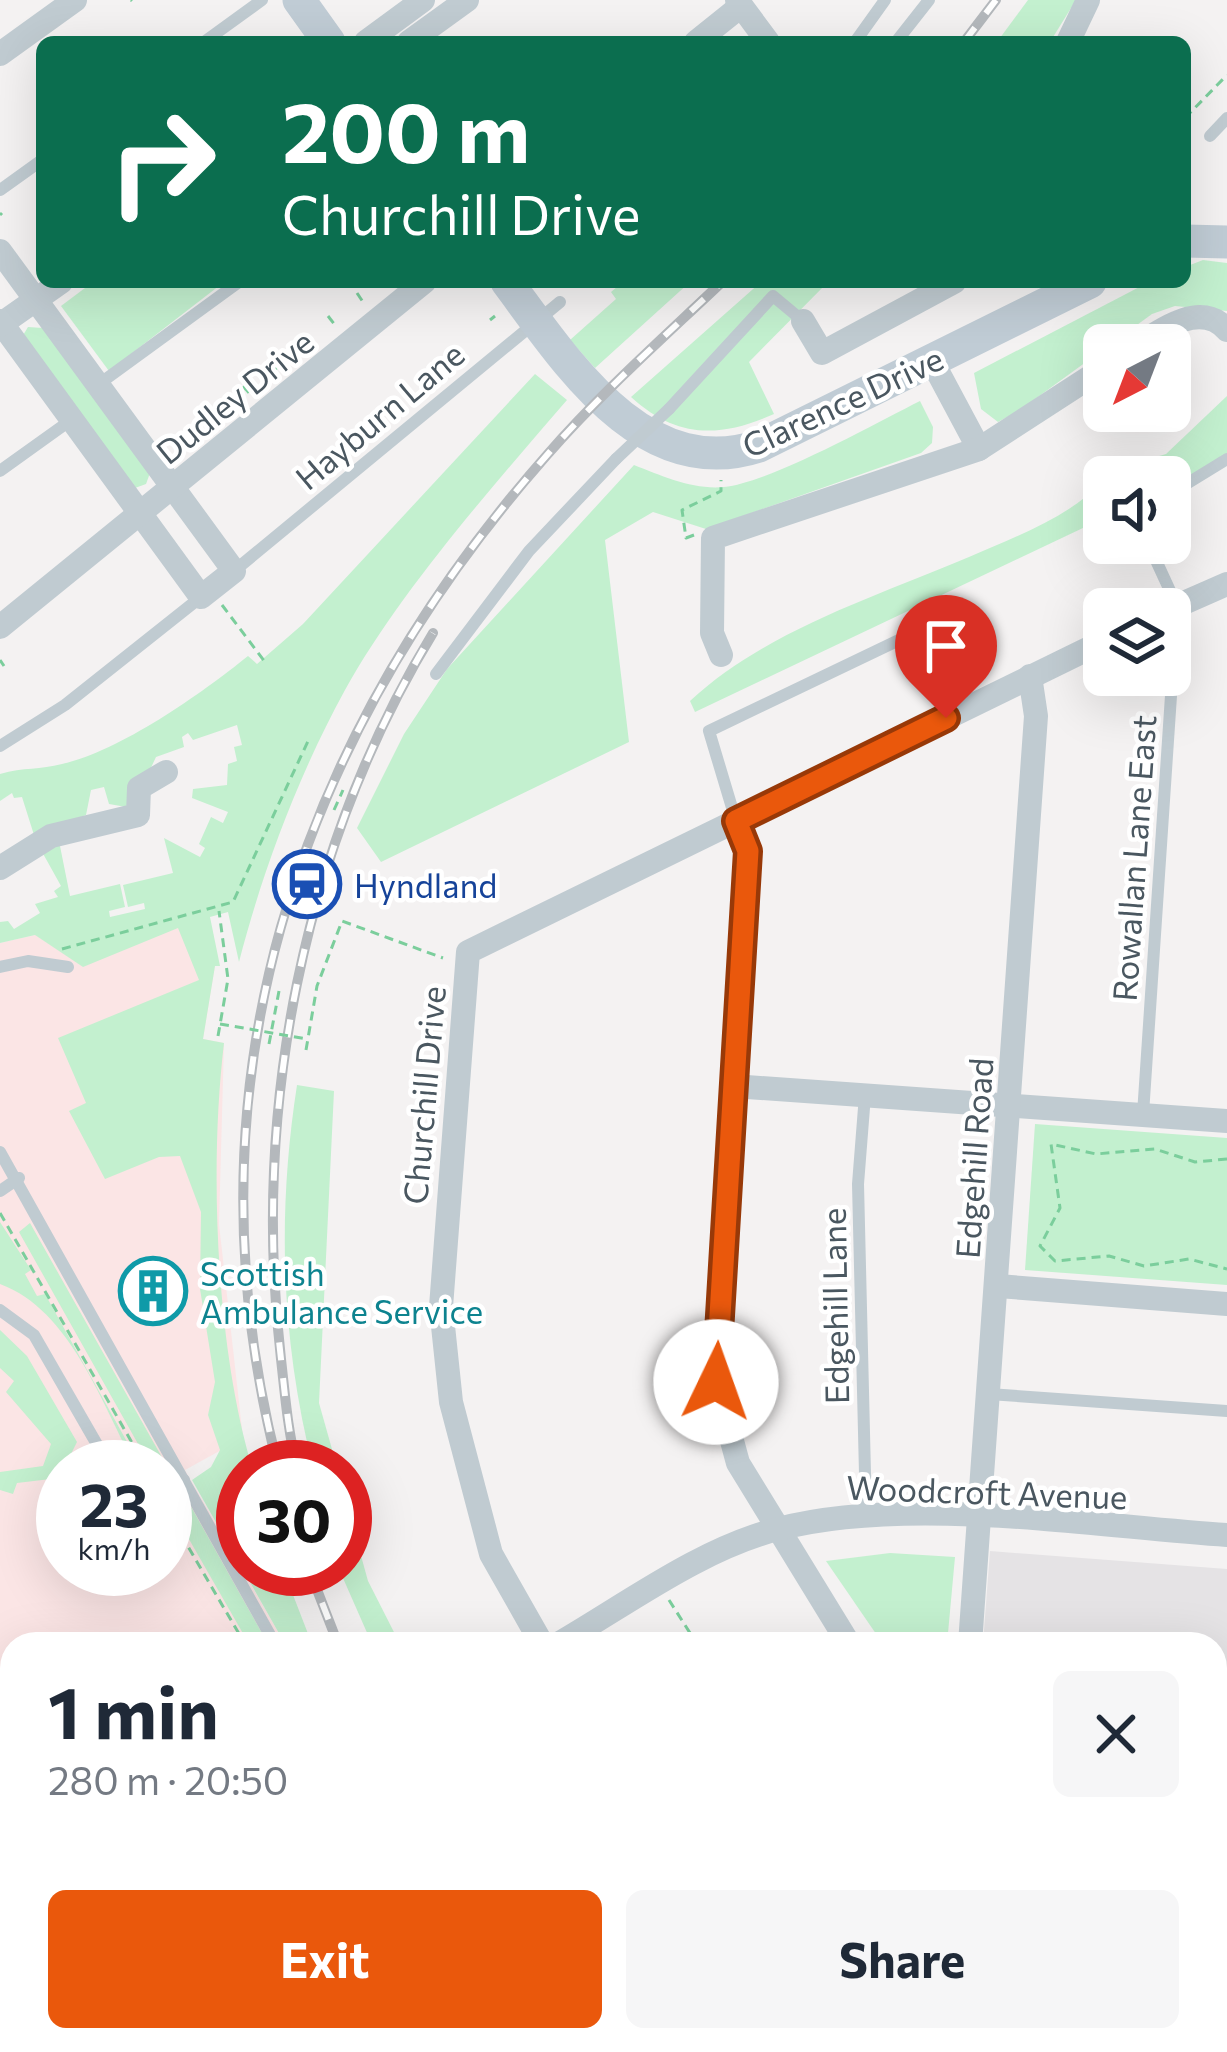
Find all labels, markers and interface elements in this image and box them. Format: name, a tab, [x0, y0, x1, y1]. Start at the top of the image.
text: 200 m	[282, 78, 530, 180]
icon: right	[84, 84, 240, 240]
text: Churchill Drive	[282, 180, 640, 246]
street label: Dudley Drive	[147, 320, 321, 472]
north arrow	[1083, 324, 1191, 432]
map controls	[1083, 324, 1191, 696]
street label: Hayburn Lane	[286, 333, 472, 497]
street label: Clarence Drive	[735, 337, 949, 465]
button: sound	[1083, 456, 1191, 564]
button: layers	[1083, 588, 1191, 696]
pin	[895, 595, 997, 718]
icon: arrive	[913, 613, 979, 679]
street label: Rowallan Lane East	[1103, 713, 1163, 1003]
station icon: Hyndland	[272, 849, 342, 919]
place label: Hyndland	[354, 864, 497, 905]
street label: Churchill Drive	[393, 984, 453, 1206]
street label: Edgehill Road	[946, 1056, 1000, 1260]
street label: Edgehill Lane	[812, 1207, 856, 1405]
place label: Scottish Ambulance Service	[200, 1252, 483, 1331]
building icon: Scottish Ambulance Service	[118, 1256, 188, 1326]
position arrow	[653, 1319, 779, 1445]
speed limit sign: 30	[216, 1440, 372, 1596]
text: 23	[79, 1466, 149, 1539]
street label: Woodcroft Avenue	[846, 1466, 1128, 1516]
text: km/h	[78, 1529, 150, 1566]
text: 1 min	[48, 1666, 219, 1754]
button: close	[1053, 1671, 1179, 1797]
text: 280 m · 20:50	[48, 1755, 288, 1803]
button: Exit	[48, 1890, 602, 2028]
button: Share	[626, 1890, 1179, 2028]

